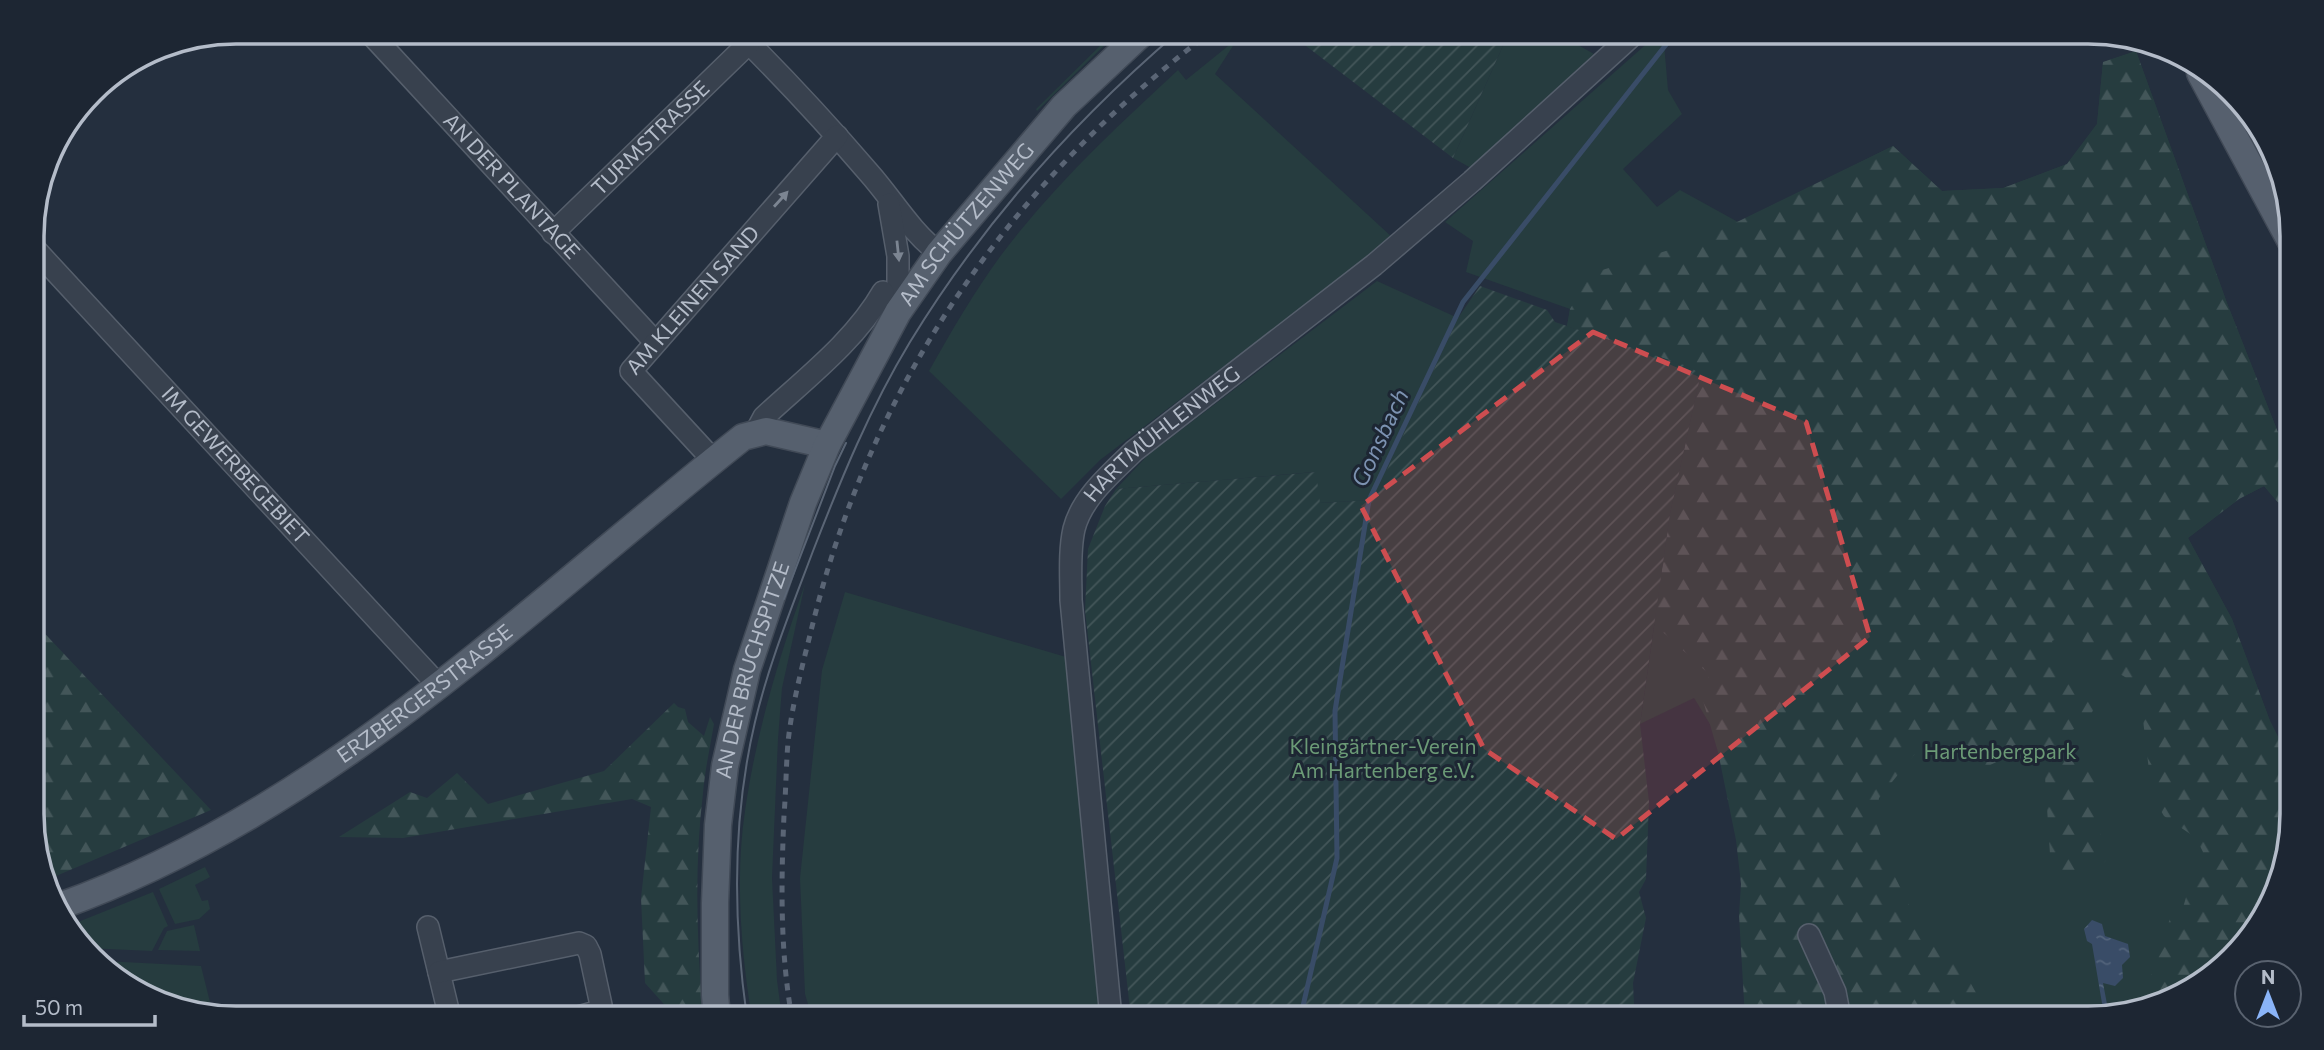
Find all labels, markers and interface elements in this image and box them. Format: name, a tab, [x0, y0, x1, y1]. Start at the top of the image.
street label: TURMSTRASSE	[586, 75, 714, 200]
street label: AN DER PLANTAGE	[439, 107, 586, 263]
street label: AM SCHÜTZENWEG	[892, 137, 1038, 310]
one-way arrow	[773, 190, 789, 208]
street label: AM KLEINEN SAND	[620, 220, 764, 379]
one-way arrow	[893, 240, 904, 262]
street label: HARTMÜHLENWEG	[1077, 360, 1244, 506]
street label: IM GEWERBEGEBIET	[157, 381, 315, 548]
water label: Gonsbach	[1344, 384, 1414, 491]
street label: AN DER BRUCHSPITZE	[710, 558, 793, 780]
street label: ERZBERGERSTRASSE	[332, 618, 517, 767]
park label: Kleingärtner-Verein Am Hartenberg e.V.	[1290, 733, 1476, 782]
park label: Hartenbergpark	[1923, 738, 2077, 763]
north arrow	[2233, 959, 2303, 1029]
text: N	[2261, 965, 2275, 988]
scale bar	[24, 984, 156, 1028]
text: 50 m	[35, 994, 83, 1019]

